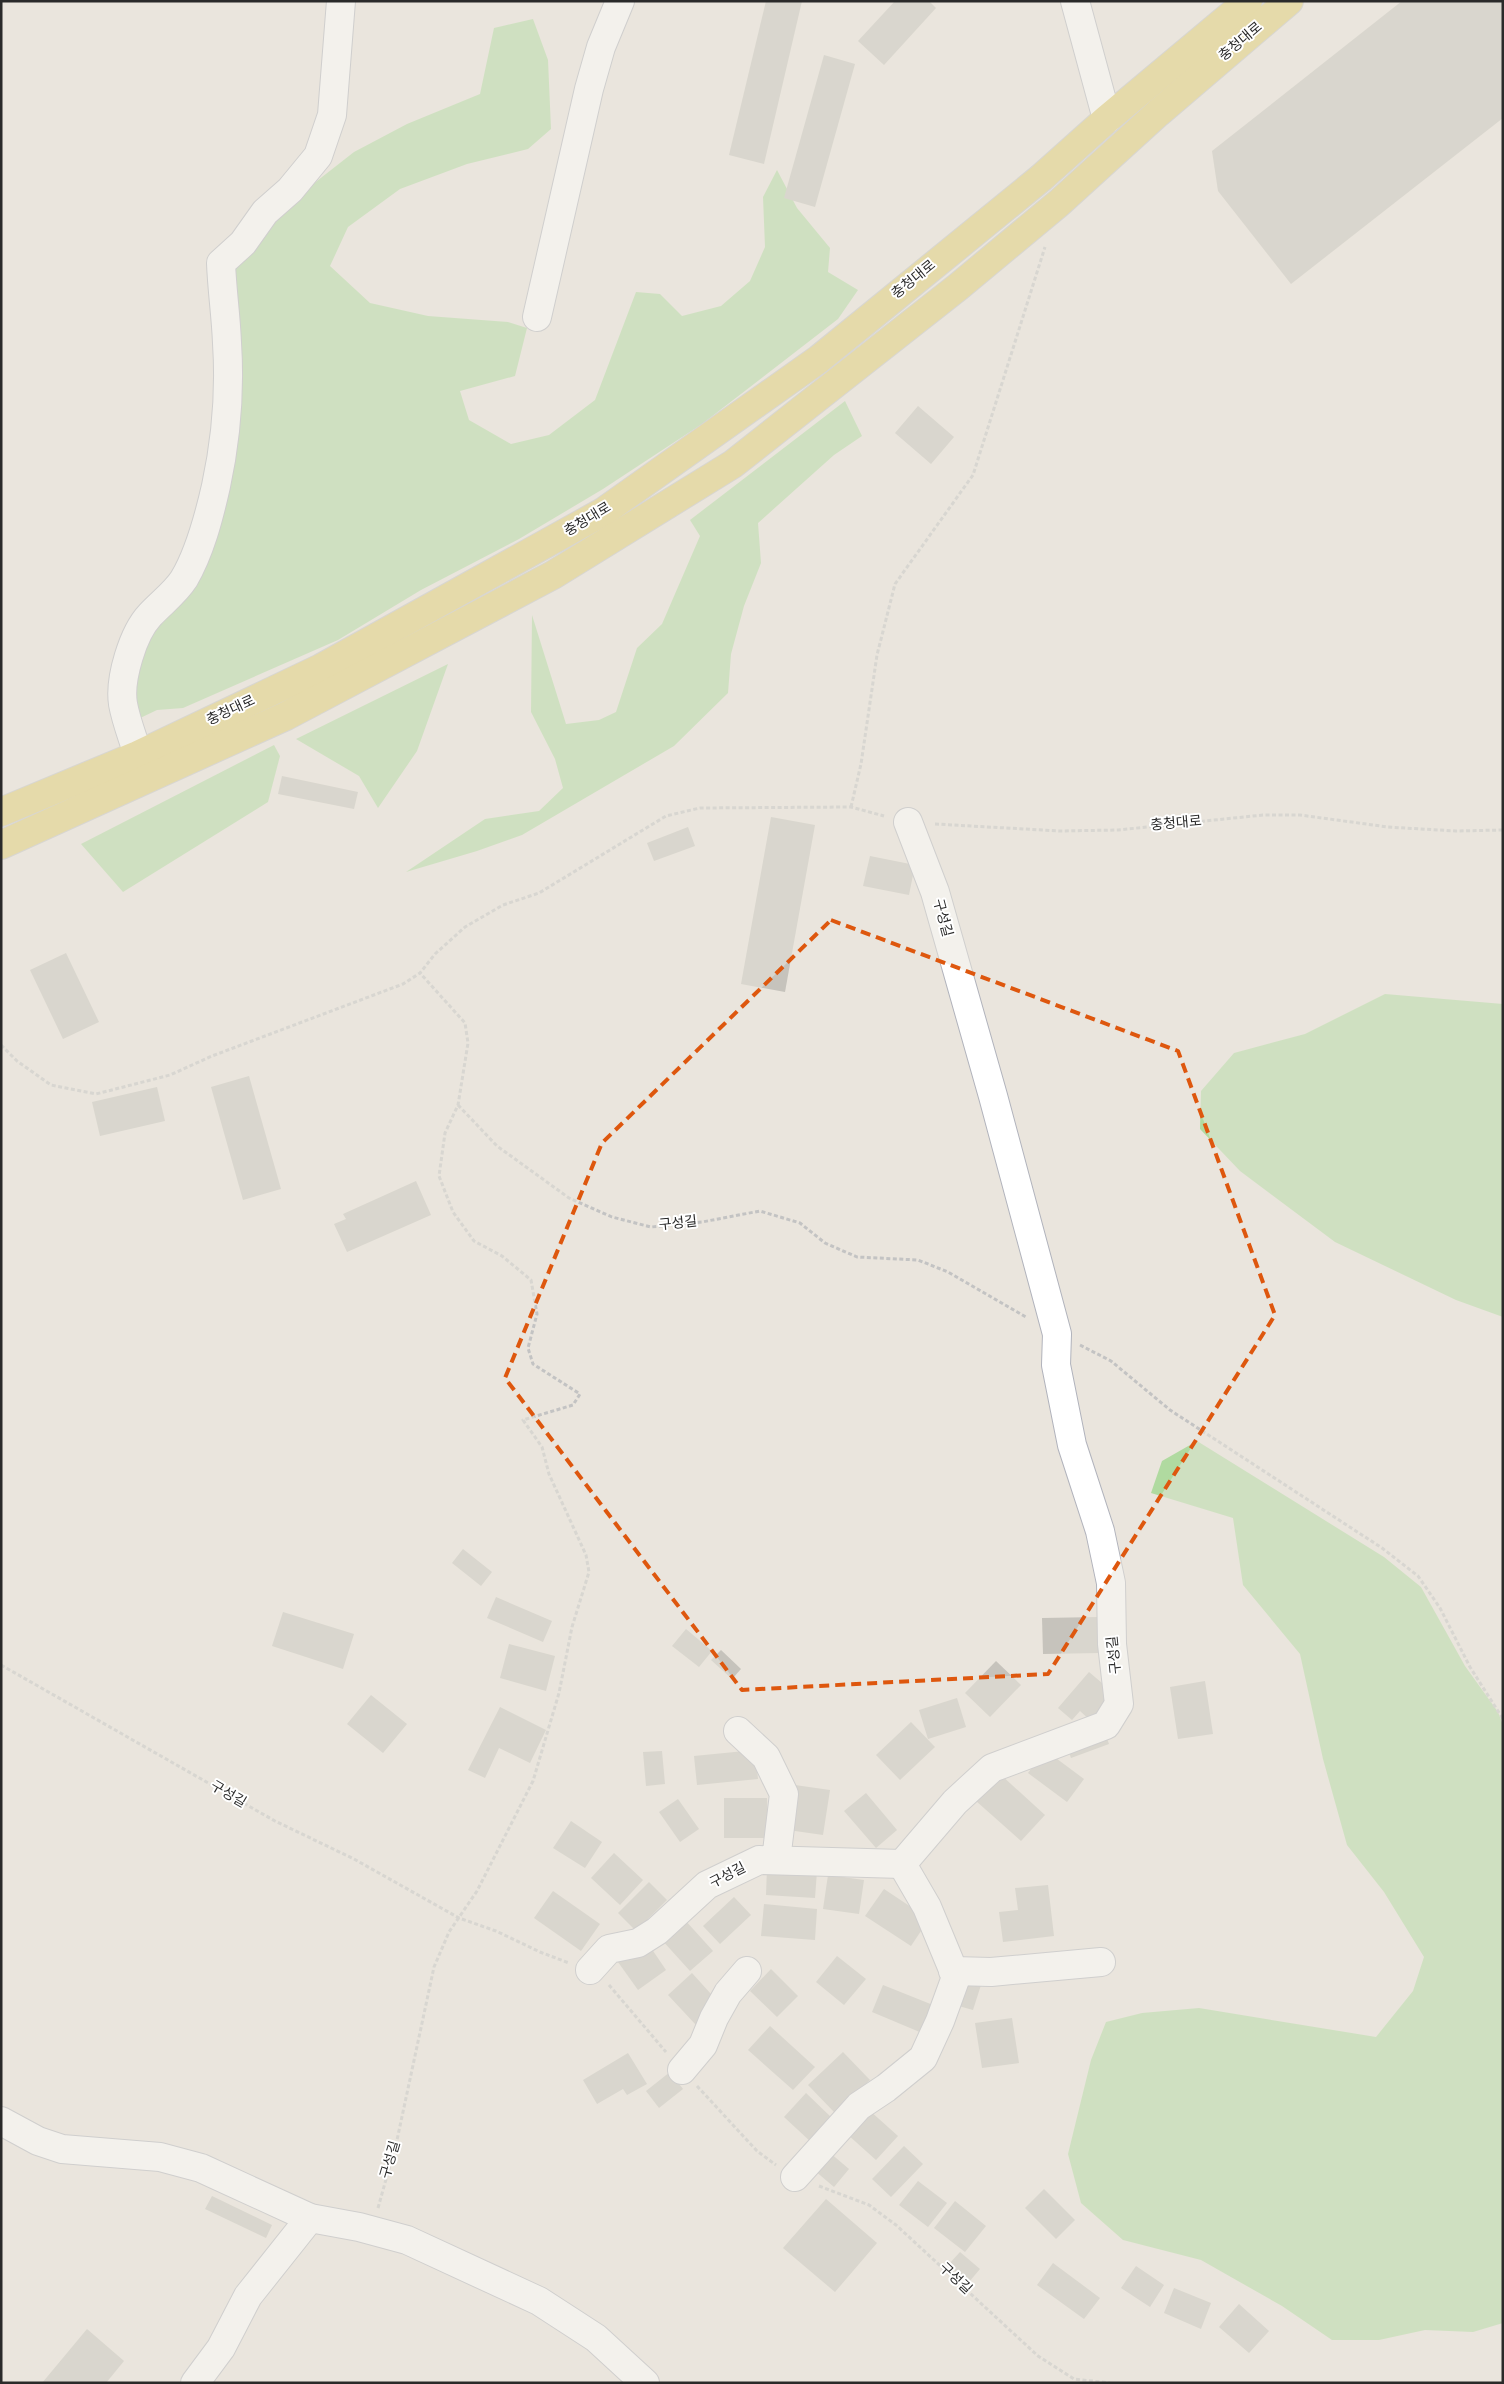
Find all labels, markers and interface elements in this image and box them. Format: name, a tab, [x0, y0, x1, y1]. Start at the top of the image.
street label: 충청대로	[1216, 19, 1266, 65]
street label: 충청대로	[889, 257, 939, 303]
street label: 충청대로	[562, 499, 615, 541]
street label: 충청대로	[204, 692, 258, 730]
street label: 충청대로	[1150, 813, 1203, 835]
street label: 구성길	[929, 897, 955, 939]
street label: 구성길	[658, 1214, 698, 1234]
street label: 구성길	[1105, 1635, 1125, 1675]
street label: 구성길	[207, 1778, 249, 1812]
street label: 구성길	[707, 1860, 749, 1892]
street label: 구성길	[378, 2139, 404, 2181]
street label: 구성길	[935, 2260, 975, 2298]

